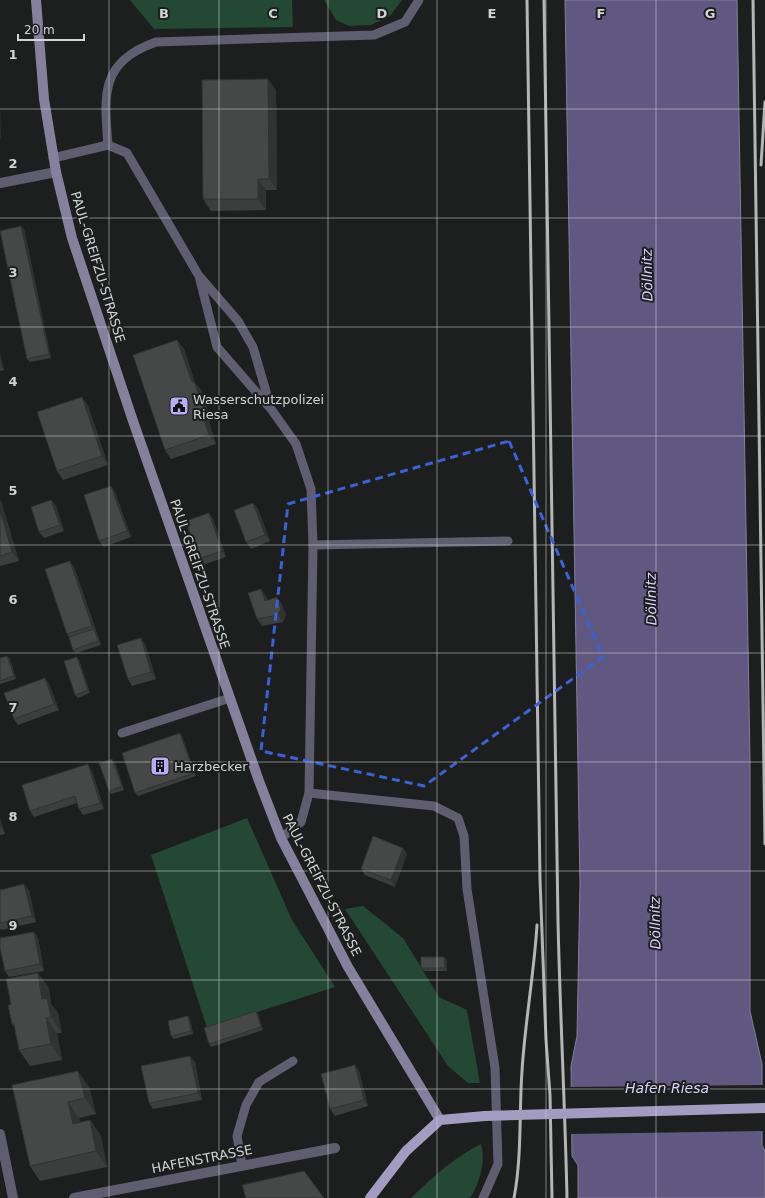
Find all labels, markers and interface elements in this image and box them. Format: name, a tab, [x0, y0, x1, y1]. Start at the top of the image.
text: B	[159, 6, 169, 21]
text: C	[268, 6, 278, 21]
text: D	[377, 6, 388, 21]
text: E	[488, 6, 496, 21]
text: F	[597, 6, 605, 21]
text: G	[705, 6, 715, 21]
scale bar	[18, 16, 84, 42]
text: 20 m	[24, 23, 55, 37]
text: 1	[8, 47, 18, 62]
text: 2	[8, 156, 18, 171]
street label: PAUL-GREIFZU-STRASSE	[68, 189, 128, 345]
water label: Döllnitz	[639, 248, 655, 302]
text: 3	[8, 265, 18, 280]
text: 4	[8, 374, 18, 389]
place label: Wasserschutzpolizei Riesa	[193, 392, 324, 422]
public building icon: Wasserschutzpolizei Riesa	[168, 395, 190, 417]
text: 5	[8, 483, 18, 498]
street label: PAUL-GREIFZU-STRASSE	[167, 497, 233, 651]
water label: Döllnitz	[643, 572, 659, 626]
text: 6	[8, 592, 18, 607]
text: 7	[8, 700, 18, 715]
building icon: Harzbecker	[149, 755, 171, 777]
place label: Harzbecker	[174, 759, 248, 774]
text: 8	[8, 809, 18, 824]
street label: PAUL-GREIFZU-STRASSE	[280, 811, 364, 959]
water label: Döllnitz	[647, 896, 663, 950]
text: 9	[8, 918, 18, 933]
water label: Hafen Riesa	[625, 1080, 709, 1096]
street label: HAFENSTRASSE	[150, 1142, 254, 1176]

